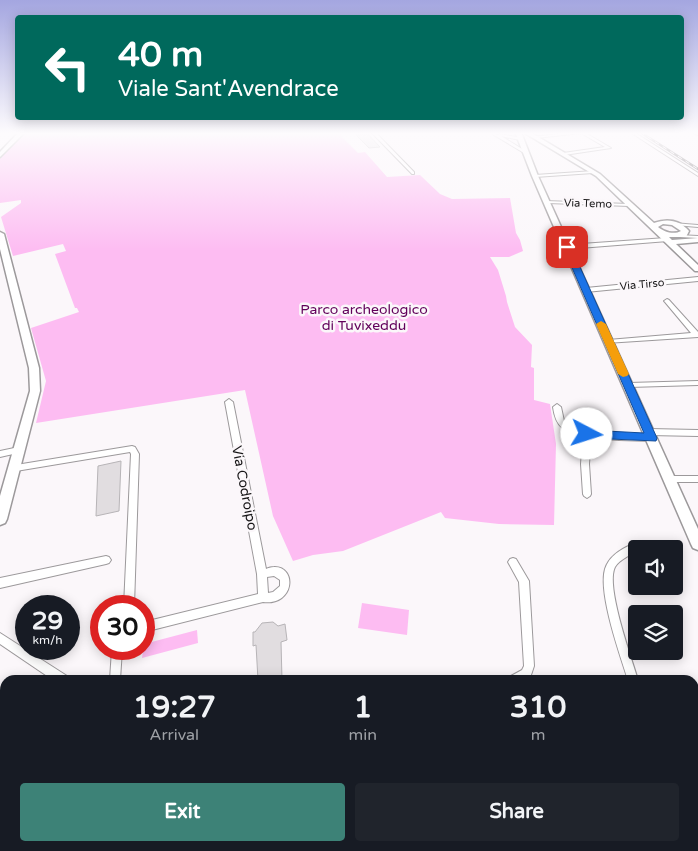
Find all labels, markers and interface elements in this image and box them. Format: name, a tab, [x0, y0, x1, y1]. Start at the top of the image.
text: 40 m	[118, 34, 203, 76]
icon: left	[35, 35, 100, 100]
text: Viale Sant'Avendrace	[118, 76, 339, 102]
street label: Via Temo	[564, 196, 613, 211]
pin	[546, 226, 588, 268]
icon: arrive	[553, 233, 581, 261]
street label: Via Tirso	[619, 276, 665, 293]
park label: Parco archeologico di Tuvixeddu	[300, 301, 428, 334]
position arrow	[560, 407, 612, 459]
street label: Via Codroipo	[228, 444, 261, 532]
map controls	[628, 540, 683, 660]
button: sound	[628, 540, 683, 595]
speed limit sign: 30	[90, 595, 155, 660]
button: layers	[628, 605, 683, 660]
text: 29	[32, 606, 63, 636]
text: km/h	[32, 633, 63, 647]
text: 19:27	[133, 689, 216, 726]
text: 1	[353, 689, 372, 726]
text: 310	[510, 689, 566, 726]
text: Arrival	[150, 725, 199, 745]
text: min	[349, 725, 377, 745]
text: m	[531, 725, 545, 745]
button: Exit	[20, 783, 345, 841]
button: Share	[355, 783, 679, 841]

